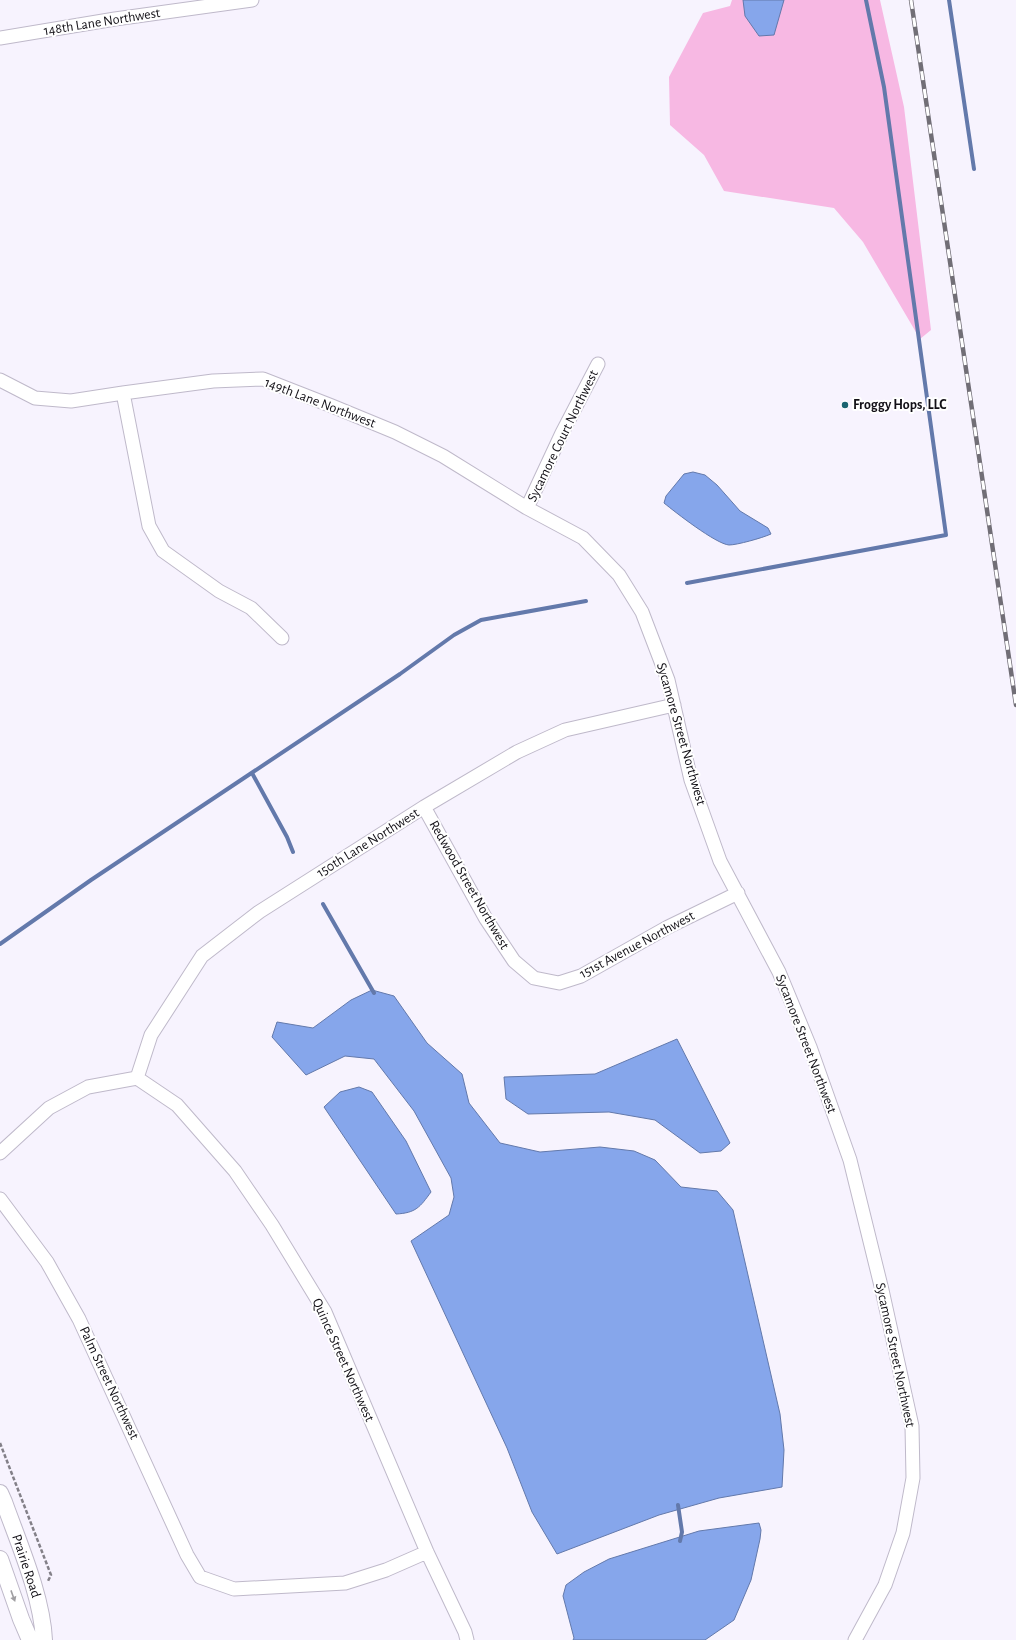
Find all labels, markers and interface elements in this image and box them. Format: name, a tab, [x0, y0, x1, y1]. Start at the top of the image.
street label: 148th Lane Northwest	[43, 6, 162, 38]
street label: Sycamore Court Northwest	[525, 368, 601, 504]
street label: 149th Lane Northwest	[263, 375, 378, 431]
place label: Froggy Hops, LLC	[853, 398, 947, 412]
marker: Froggy Hops, LLC	[840, 400, 850, 410]
street label: Sycamore Street Northwest	[654, 661, 708, 807]
street label: 150th Lane Northwest	[314, 806, 422, 880]
street label: Redwood Street Northwest	[426, 818, 512, 952]
street label: 151st Avenue Northwest	[577, 909, 697, 981]
street label: Sycamore Street Northwest	[773, 973, 839, 1116]
street label: Sycamore Street Northwest	[873, 1281, 917, 1429]
street label: Quince Street Northwest	[309, 1296, 377, 1424]
street label: Palm Street Northwest	[77, 1324, 142, 1442]
street label: Prairie Road	[9, 1533, 43, 1599]
one-way arrow	[10, 1590, 16, 1602]

